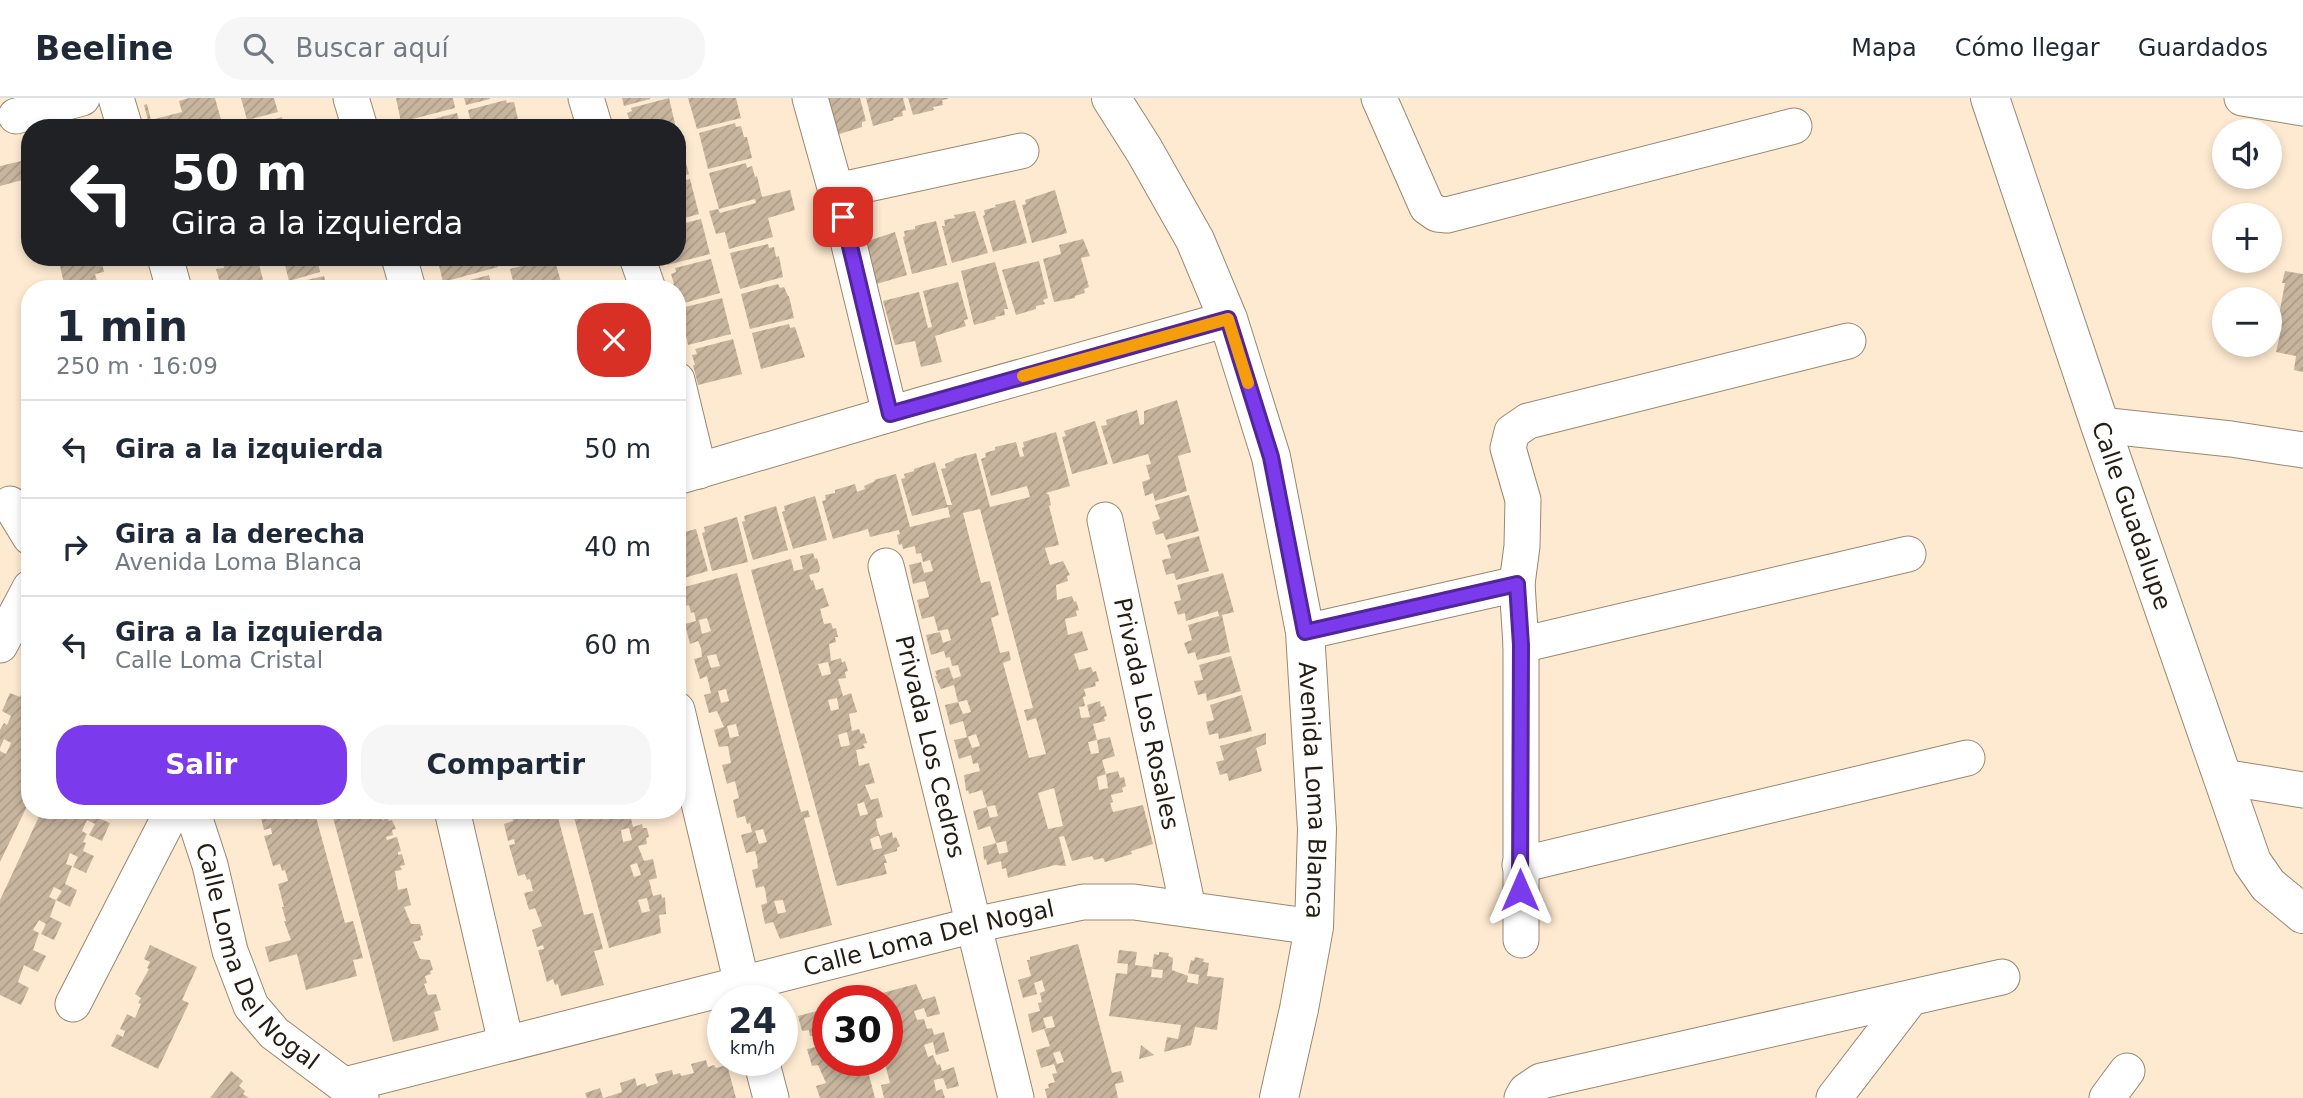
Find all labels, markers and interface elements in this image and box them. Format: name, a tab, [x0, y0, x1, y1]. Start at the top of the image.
search box	[215, 17, 705, 80]
text: Beeline	[35, 29, 173, 68]
icon: search	[239, 29, 277, 67]
text: Buscar aquí	[295, 33, 449, 63]
text: Mapa	[1851, 34, 1917, 62]
text: Cómo llegar	[1955, 34, 2100, 62]
text: Guardados	[2138, 34, 2268, 62]
map controls	[2212, 119, 2282, 357]
button: sound	[2212, 119, 2282, 189]
text: 50 m	[171, 145, 307, 202]
icon: left	[56, 147, 147, 238]
pin	[813, 187, 873, 247]
icon: arrive	[824, 198, 862, 236]
button: +	[2212, 203, 2282, 273]
text: Gira a la izquierda	[171, 204, 463, 242]
button: −	[2212, 287, 2282, 357]
text: 1 min	[56, 302, 188, 351]
button: close	[577, 303, 651, 377]
text: 250 m · 16:09	[56, 353, 218, 379]
street label: Calle Guadalupe	[2086, 418, 2177, 614]
icon: left	[56, 430, 94, 468]
text: Gira a la izquierda	[115, 434, 383, 464]
text: 50 m	[584, 434, 651, 464]
text: Gira a la derecha	[115, 519, 365, 549]
icon: right	[56, 528, 94, 566]
text: 40 m	[584, 532, 651, 562]
text: Avenida Loma Blanca	[115, 549, 362, 575]
street label: Privada Los Rosales	[1108, 595, 1185, 832]
text: Gira a la izquierda	[115, 617, 383, 647]
icon: left	[56, 626, 94, 664]
text: 60 m	[584, 630, 651, 660]
street label: Privada Los Cedros	[889, 633, 971, 861]
text: Calle Loma Cristal	[115, 647, 323, 673]
street label: Avenida Loma Blanca	[1293, 661, 1331, 919]
button: Salir	[56, 725, 347, 805]
button: Compartir	[361, 725, 651, 805]
street label: Calle Loma Del Nogal	[190, 839, 324, 1075]
position arrow	[1483, 853, 1557, 927]
street label: Calle Loma Del Nogal	[800, 894, 1057, 982]
speed limit sign: 30	[812, 985, 903, 1076]
text: 24	[728, 1001, 777, 1041]
text: km/h	[730, 1037, 775, 1058]

